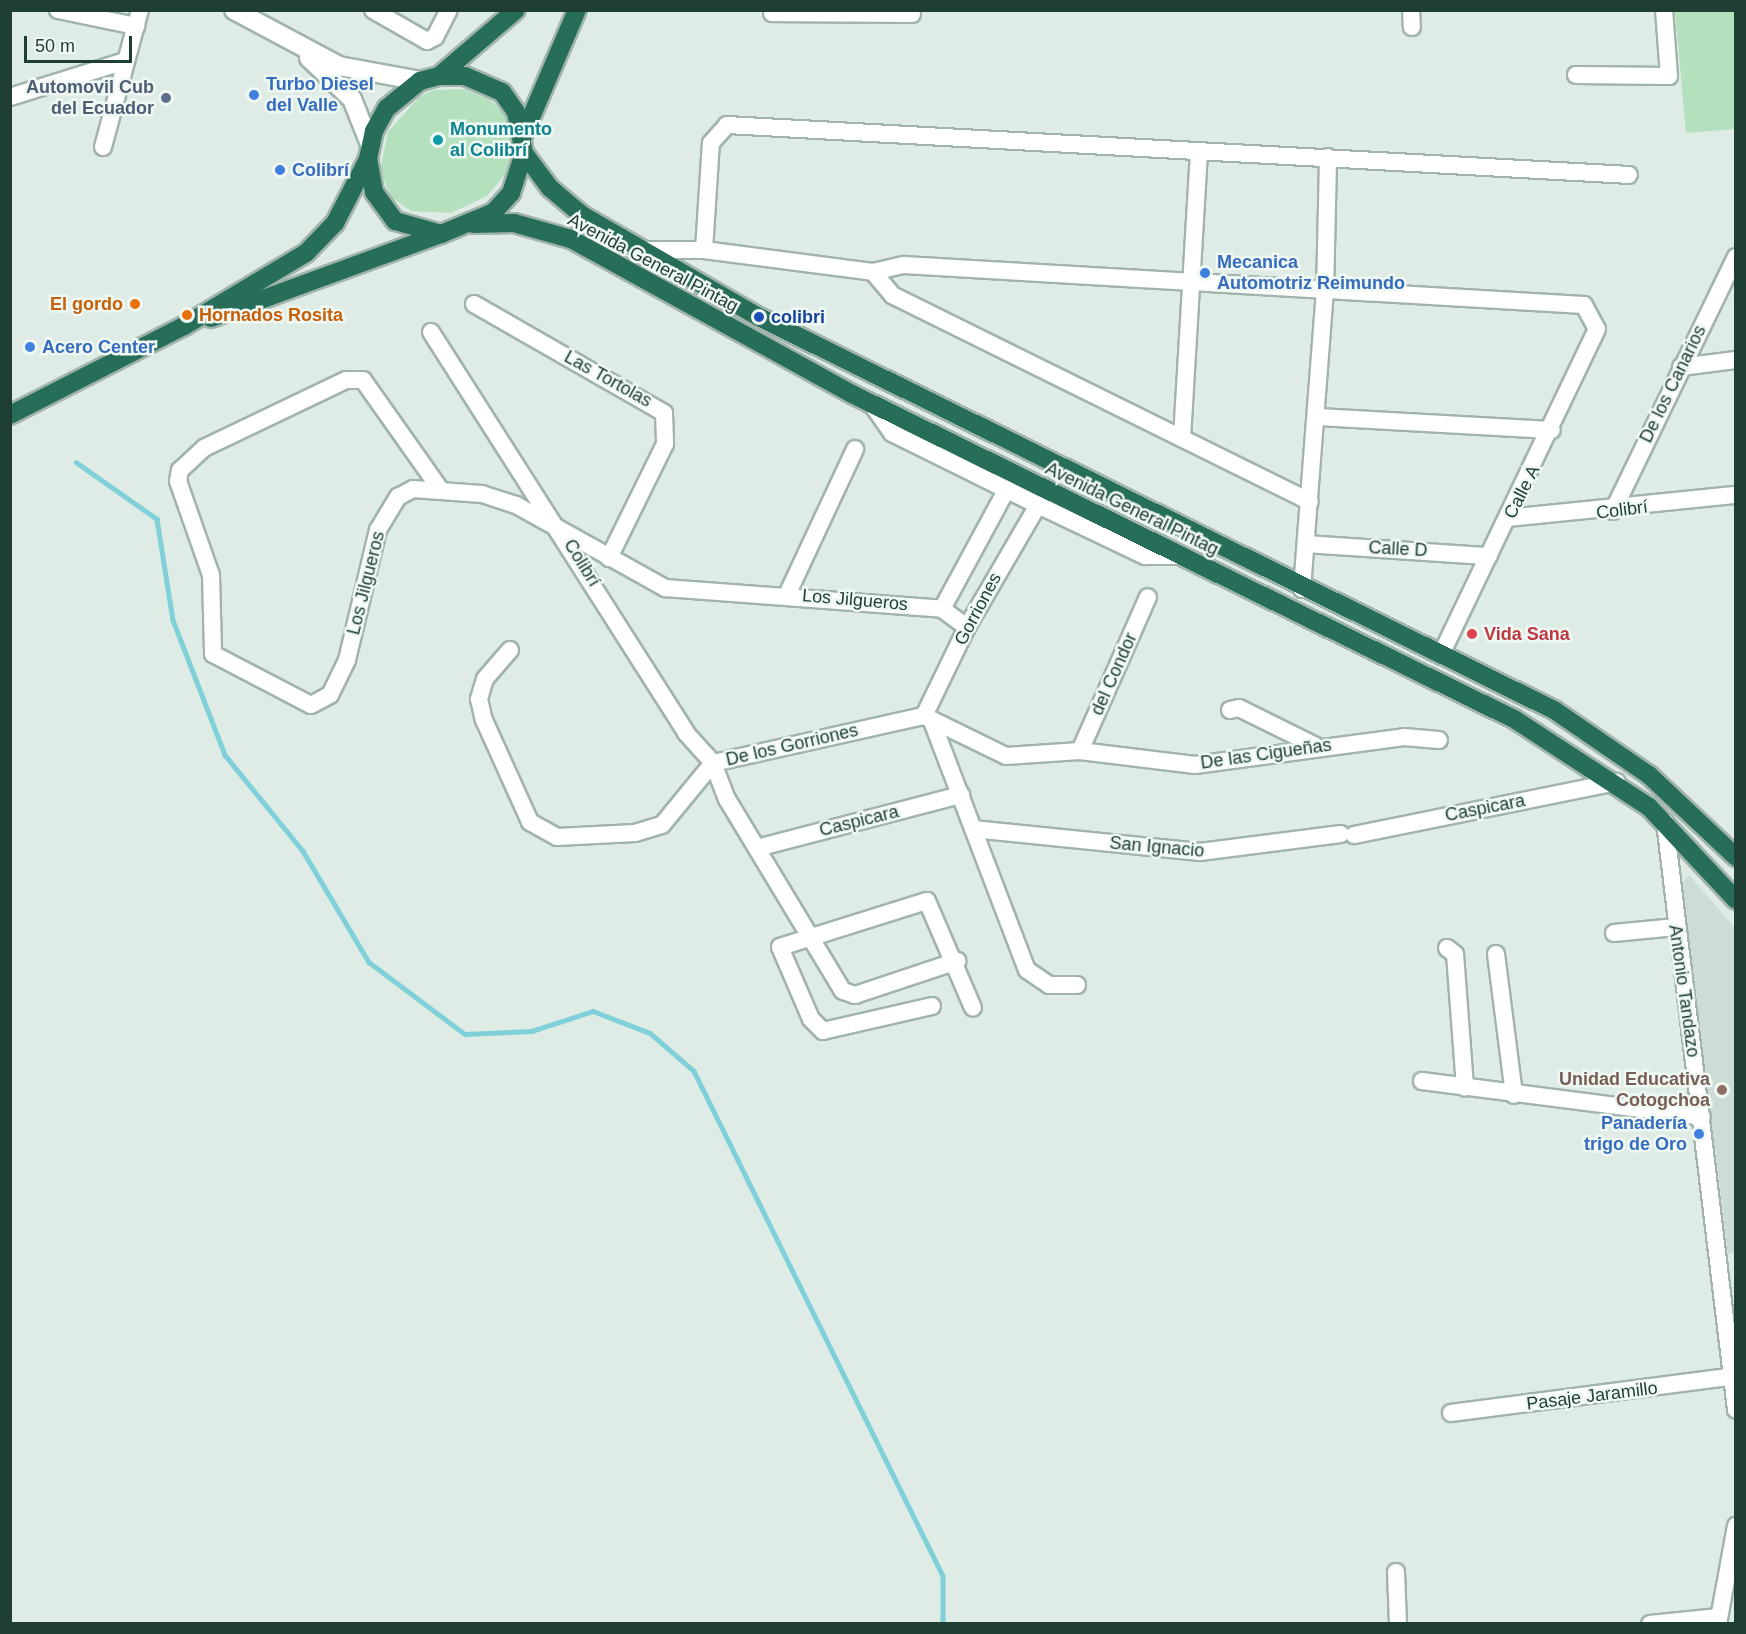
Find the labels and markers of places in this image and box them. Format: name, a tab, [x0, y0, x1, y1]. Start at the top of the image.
place label: Turbo Diesel del Valle	[266, 74, 374, 116]
place label: Automovil Cub del Ecuador	[26, 77, 154, 119]
marker: Turbo Diesel del Valle	[247, 88, 261, 102]
marker: Automovil Cub del Ecuador	[159, 91, 173, 105]
place label: Monumento al Colibrí	[450, 119, 552, 162]
marker: Monumento al Colibrí	[431, 133, 445, 147]
place label: Colibrí	[292, 159, 349, 181]
marker: Colibrí	[273, 163, 287, 177]
place label: Mecanica Automotriz Reimundo	[1217, 252, 1405, 294]
marker: Mecanica Automotriz Reimundo	[1198, 266, 1212, 280]
place label: El gordo	[50, 293, 123, 315]
marker: El gordo	[128, 297, 142, 311]
place label: Hornados Rosita	[199, 304, 343, 326]
place label: colibri	[771, 306, 825, 328]
marker: Hornados Rosita	[180, 308, 194, 322]
marker: colibri	[752, 310, 766, 324]
place label: Acero Center	[42, 336, 155, 358]
marker: Acero Center	[23, 340, 37, 354]
place label: Vida Sana	[1484, 623, 1570, 645]
marker: Vida Sana	[1465, 627, 1479, 641]
place label: Unidad Educativa Cotogchoa	[1559, 1069, 1710, 1112]
marker: Unidad Educativa Cotogchoa	[1715, 1083, 1729, 1097]
place label: Panadería trigo de Oro	[1584, 1113, 1687, 1156]
marker: Panadería trigo de Oro	[1692, 1127, 1706, 1141]

